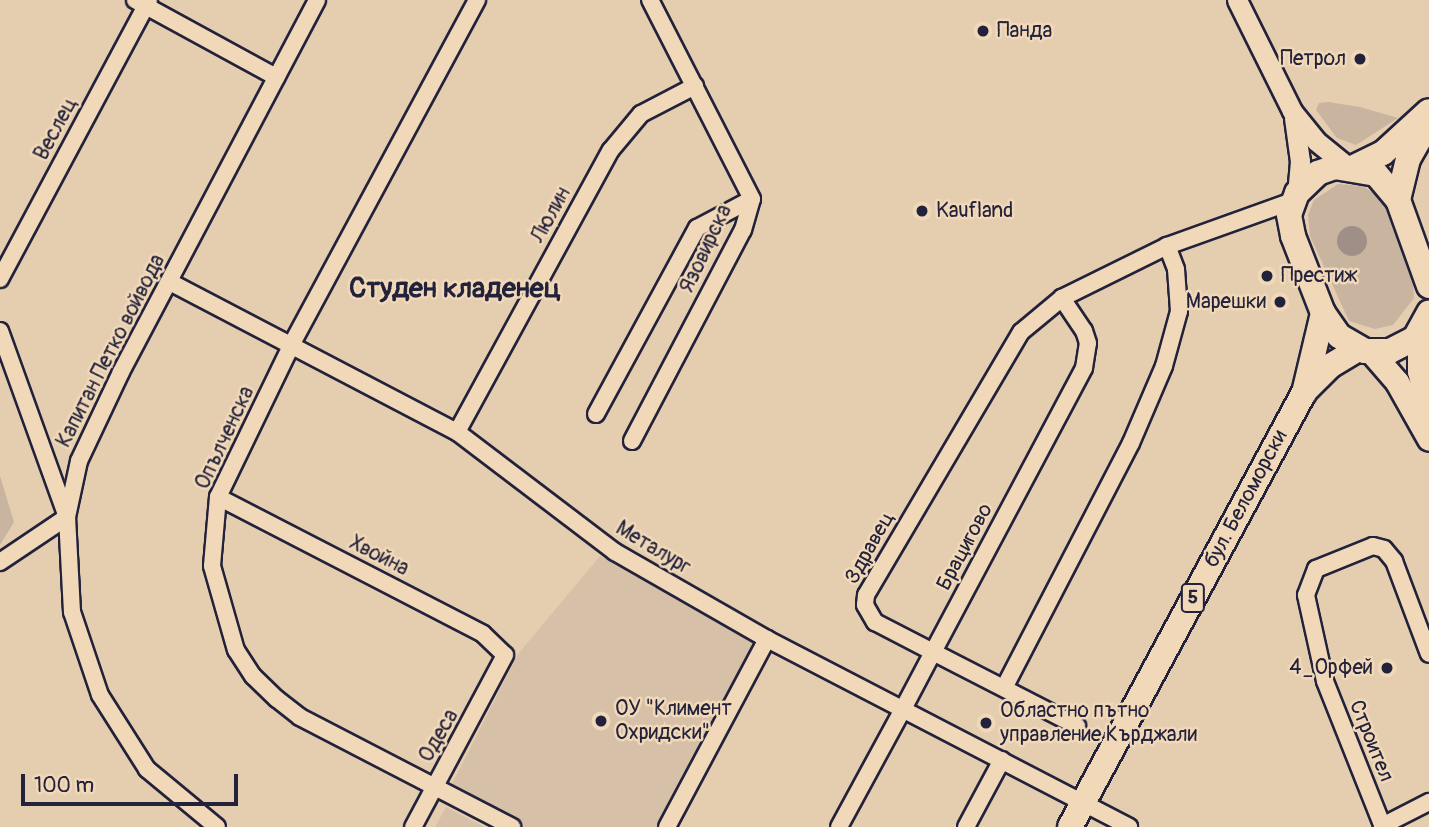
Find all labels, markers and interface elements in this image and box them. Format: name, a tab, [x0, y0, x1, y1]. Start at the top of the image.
place label: Панда	[997, 18, 1052, 44]
marker: Панда	[975, 23, 991, 39]
place label: Петрол	[1280, 46, 1346, 72]
marker: Петрол	[1352, 51, 1368, 67]
street label: Веслец	[29, 93, 83, 165]
street label: Люлин	[525, 183, 577, 247]
place label: Kaufland	[936, 198, 1013, 224]
street label: Язовирска	[675, 201, 737, 297]
marker: Kaufland	[914, 203, 930, 219]
street label: Капитан Петко войвода	[51, 250, 171, 452]
place label: Престиж	[1281, 263, 1357, 289]
marker: Престиж	[1259, 268, 1275, 284]
district label: Студен кладенец	[349, 272, 561, 306]
place label: Марешки	[1186, 289, 1266, 315]
marker: Марешки	[1272, 294, 1288, 310]
street label: Опълченска	[190, 382, 260, 494]
street label: бул. Беломорски	[1199, 426, 1293, 572]
street label: Брацигово	[932, 499, 998, 595]
street label: Здравец	[840, 507, 900, 589]
street label: Металург	[611, 516, 695, 580]
street label: Хвойна	[345, 530, 413, 582]
road number: 5	[1181, 582, 1205, 614]
place label: 4_Орфей	[1289, 655, 1373, 681]
marker: 4_Орфей	[1379, 660, 1395, 676]
place label: ОУ "Климент Охридски"	[615, 696, 732, 746]
street label: Строител	[1343, 696, 1399, 786]
place label: Областно пътно управление Кърджали	[1000, 698, 1197, 748]
street label: Одеса	[414, 705, 464, 767]
marker: ОУ "Климент Охридски"	[593, 713, 609, 729]
marker: Областно пътно управление Кърджали	[978, 715, 994, 731]
scale bar	[24, 760, 242, 804]
text: 100 m	[34, 772, 94, 799]

